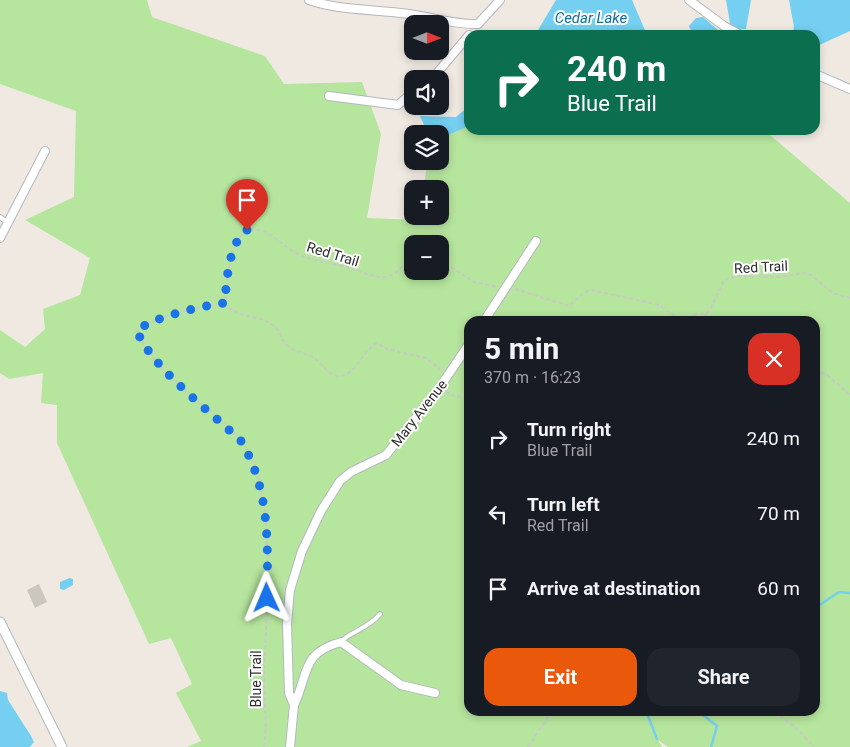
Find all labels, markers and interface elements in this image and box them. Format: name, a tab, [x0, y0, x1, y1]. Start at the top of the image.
water label: Cedar Lake	[555, 9, 628, 27]
north arrow	[404, 15, 449, 60]
map controls	[404, 15, 449, 280]
text: 240 m	[567, 49, 666, 90]
icon: right	[484, 50, 549, 115]
button: sound	[404, 70, 449, 115]
text: Blue Trail	[567, 91, 657, 116]
button: layers	[404, 125, 449, 170]
pin	[226, 179, 268, 230]
button: +	[404, 180, 449, 225]
icon: arrive	[233, 186, 261, 214]
button: −	[404, 235, 449, 280]
street label: Red Trail	[305, 238, 361, 270]
street label: Red Trail	[734, 258, 788, 276]
text: 5 min	[484, 331, 559, 366]
button: close	[748, 333, 800, 385]
text: 370 m · 16:23	[484, 368, 581, 387]
street label: Mary Avenue	[388, 376, 450, 450]
text: Turn right	[527, 418, 611, 441]
icon: right	[484, 425, 512, 453]
text: 240 m	[747, 427, 800, 450]
text: Blue Trail	[527, 441, 592, 460]
text: Turn left	[527, 493, 600, 516]
icon: left	[484, 500, 512, 528]
text: 70 m	[757, 502, 800, 525]
text: Red Trail	[527, 516, 589, 535]
position arrow	[240, 571, 292, 623]
icon: arrive	[484, 575, 512, 603]
text: Arrive at destination	[527, 577, 700, 600]
text: 60 m	[757, 577, 800, 600]
button: Exit	[484, 648, 637, 706]
button: Share	[647, 648, 800, 706]
street label: Blue Trail	[248, 650, 264, 708]

